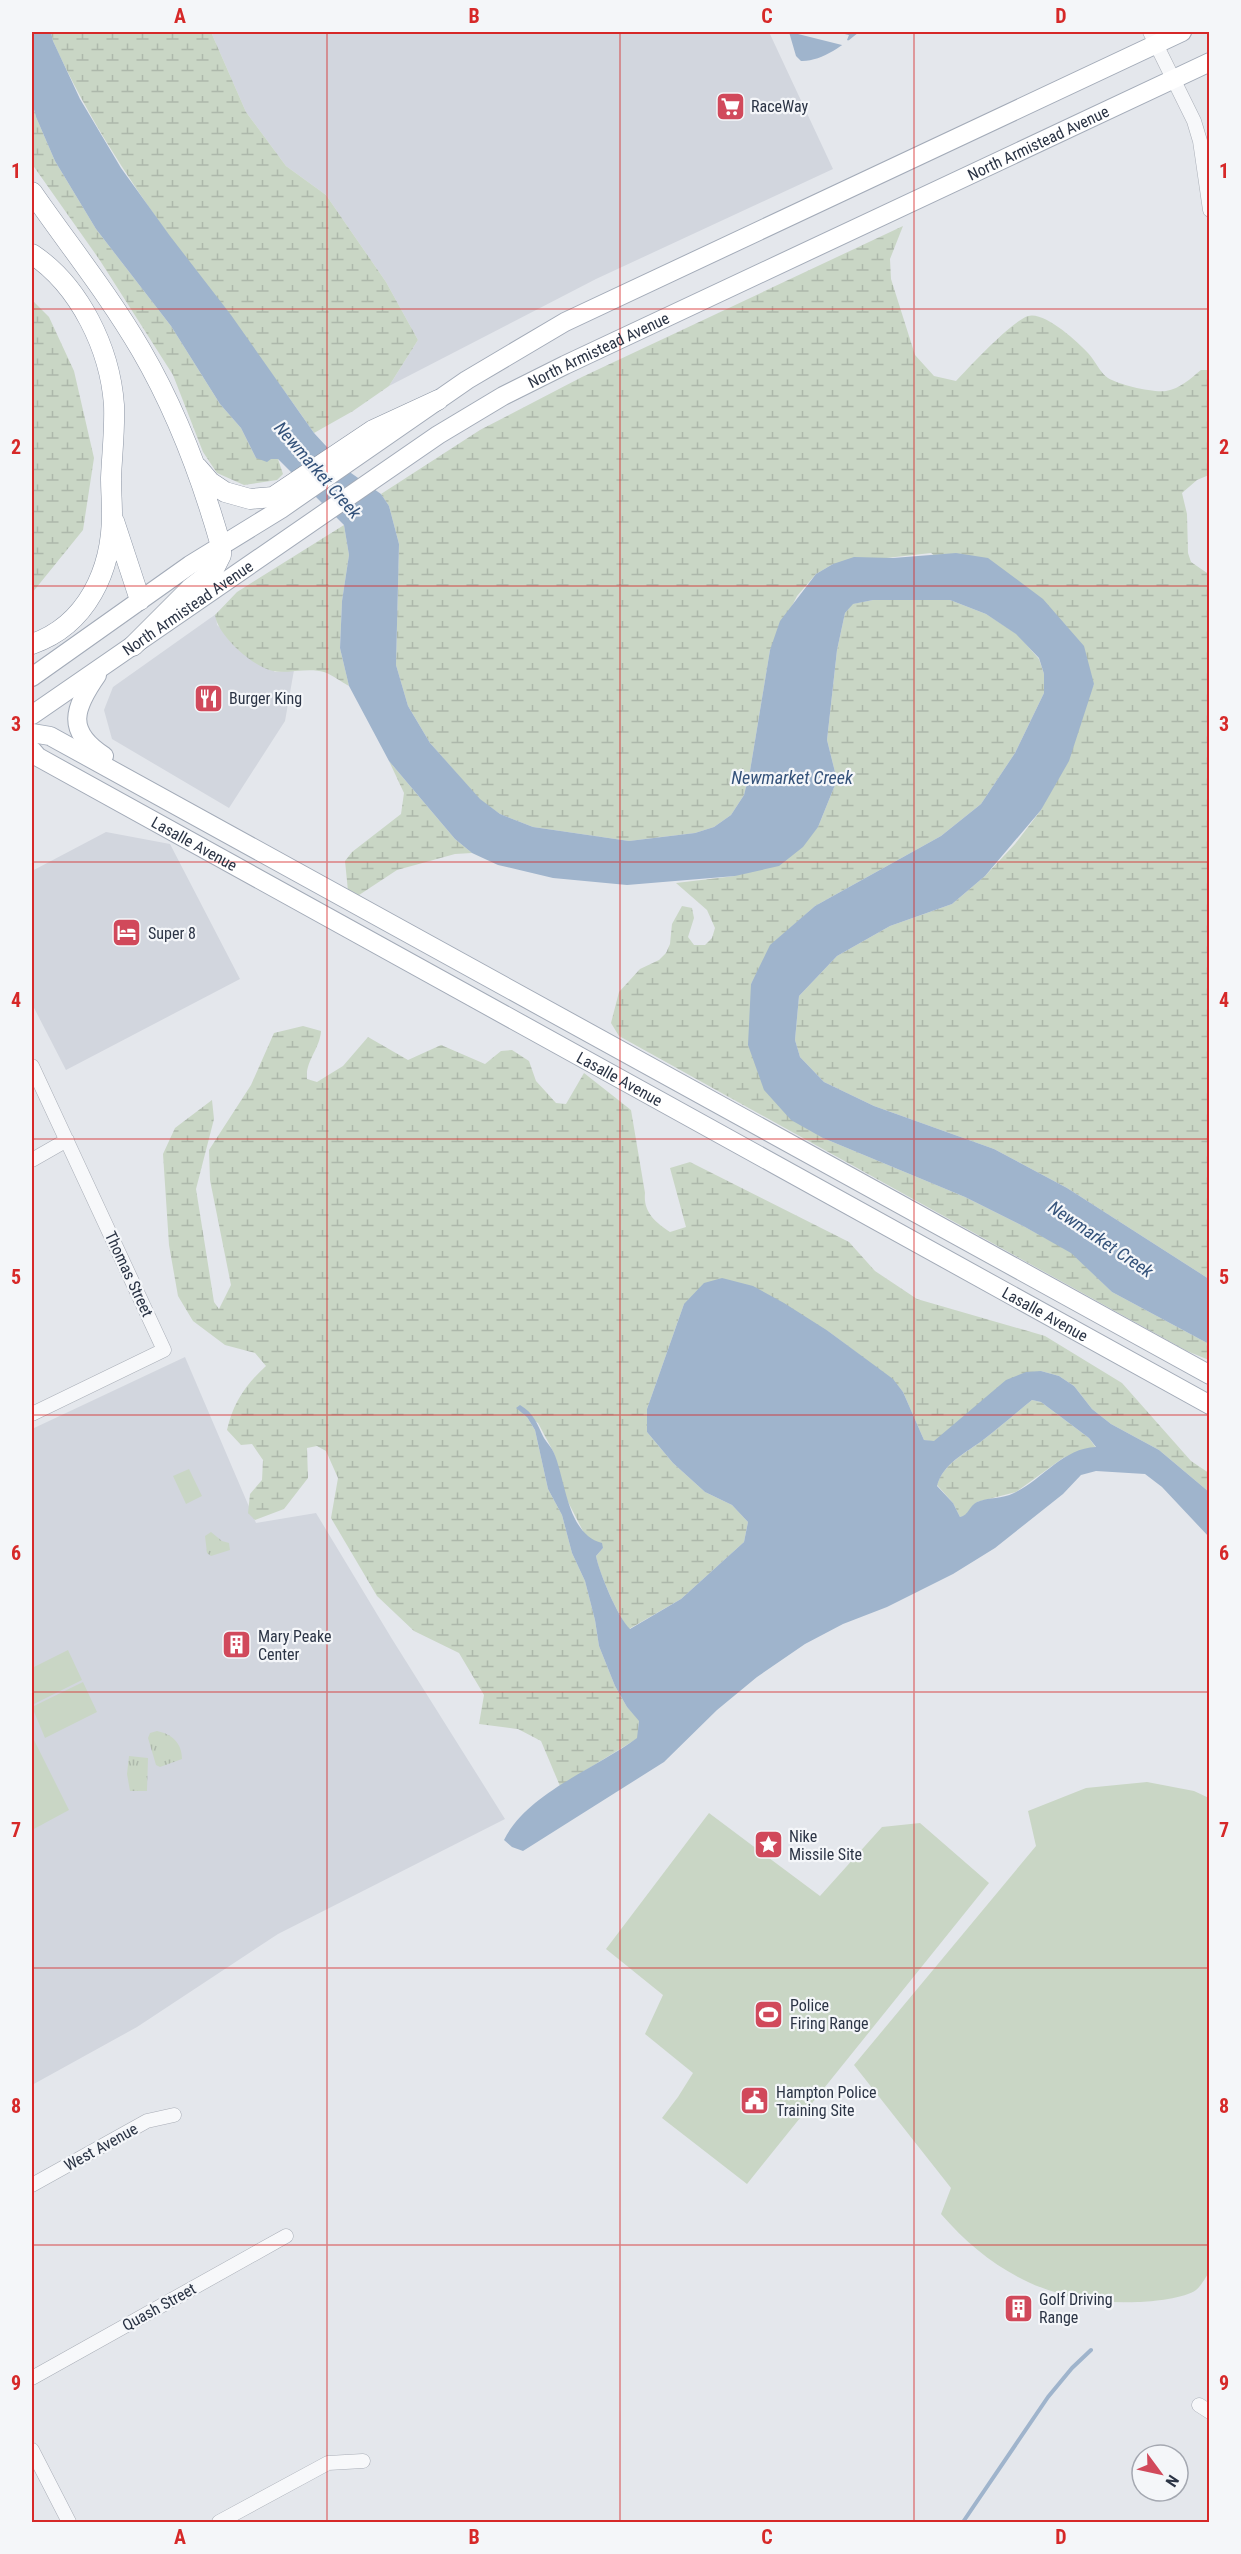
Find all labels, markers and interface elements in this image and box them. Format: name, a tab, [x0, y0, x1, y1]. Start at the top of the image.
text: A	[174, 4, 186, 28]
text: B	[468, 4, 480, 28]
text: C	[761, 4, 773, 28]
text: D	[1055, 4, 1067, 28]
supermarket icon: RaceWay	[714, 90, 746, 122]
place label: RaceWay	[751, 97, 809, 116]
street label: North Armistead Avenue	[964, 101, 1112, 184]
text: 1	[11, 159, 21, 183]
text: 1	[1219, 159, 1229, 183]
street label: North Armistead Avenue	[525, 308, 672, 392]
water label: Newmarket Creek	[270, 417, 367, 524]
text: 2	[11, 435, 21, 459]
text: 2	[1219, 435, 1229, 459]
street label: North Armistead Avenue	[119, 556, 256, 659]
restaurant icon: Burger King	[192, 682, 224, 714]
place label: Burger King	[229, 689, 302, 708]
text: 3	[11, 712, 21, 736]
text: 3	[1219, 712, 1229, 736]
water label: Newmarket Creek	[731, 767, 854, 788]
street label: Lasalle Avenue	[148, 812, 241, 875]
hotel icon: Super 8	[111, 917, 143, 949]
place label: Super 8	[148, 924, 196, 943]
text: 4	[11, 988, 21, 1012]
text: 4	[1219, 988, 1229, 1012]
street label: Lasalle Avenue	[574, 1047, 666, 1110]
water label: Newmarket Creek	[1045, 1196, 1158, 1282]
street label: Thomas Street	[101, 1228, 157, 1320]
text: 5	[11, 1265, 21, 1289]
text: 5	[1219, 1265, 1229, 1289]
street label: Lasalle Avenue	[999, 1283, 1091, 1345]
text: 6	[11, 1541, 21, 1565]
text: 6	[1219, 1541, 1229, 1565]
place label: Mary Peake Center	[258, 1627, 332, 1664]
building icon: Mary Peake Center	[221, 1629, 253, 1661]
text: 7	[11, 1818, 21, 1842]
text: 7	[1219, 1818, 1229, 1842]
place label: Nike Missile Site	[789, 1827, 862, 1864]
place icon: Nike Missile Site	[752, 1829, 784, 1861]
place label: Police Firing Range	[790, 1996, 869, 2033]
sports icon: Police Firing Range	[753, 1998, 785, 2030]
place label: Hampton Police Training Site	[776, 2083, 877, 2120]
public building icon: Hampton Police Training Site	[739, 2085, 771, 2117]
text: 8	[11, 2094, 21, 2118]
text: 8	[1219, 2094, 1229, 2118]
street label: West Avenue	[61, 2119, 141, 2175]
street label: Quash Street	[119, 2279, 199, 2335]
place label: Golf Driving Range	[1039, 2290, 1113, 2327]
building icon: Golf Driving Range	[1002, 2292, 1034, 2324]
text: 9	[11, 2371, 21, 2395]
text: 9	[1219, 2371, 1229, 2395]
north arrow	[1130, 2443, 1190, 2503]
text: N	[1162, 2472, 1183, 2490]
text: A	[174, 2525, 186, 2549]
text: B	[468, 2525, 480, 2549]
text: C	[761, 2525, 773, 2549]
text: D	[1055, 2525, 1067, 2549]

